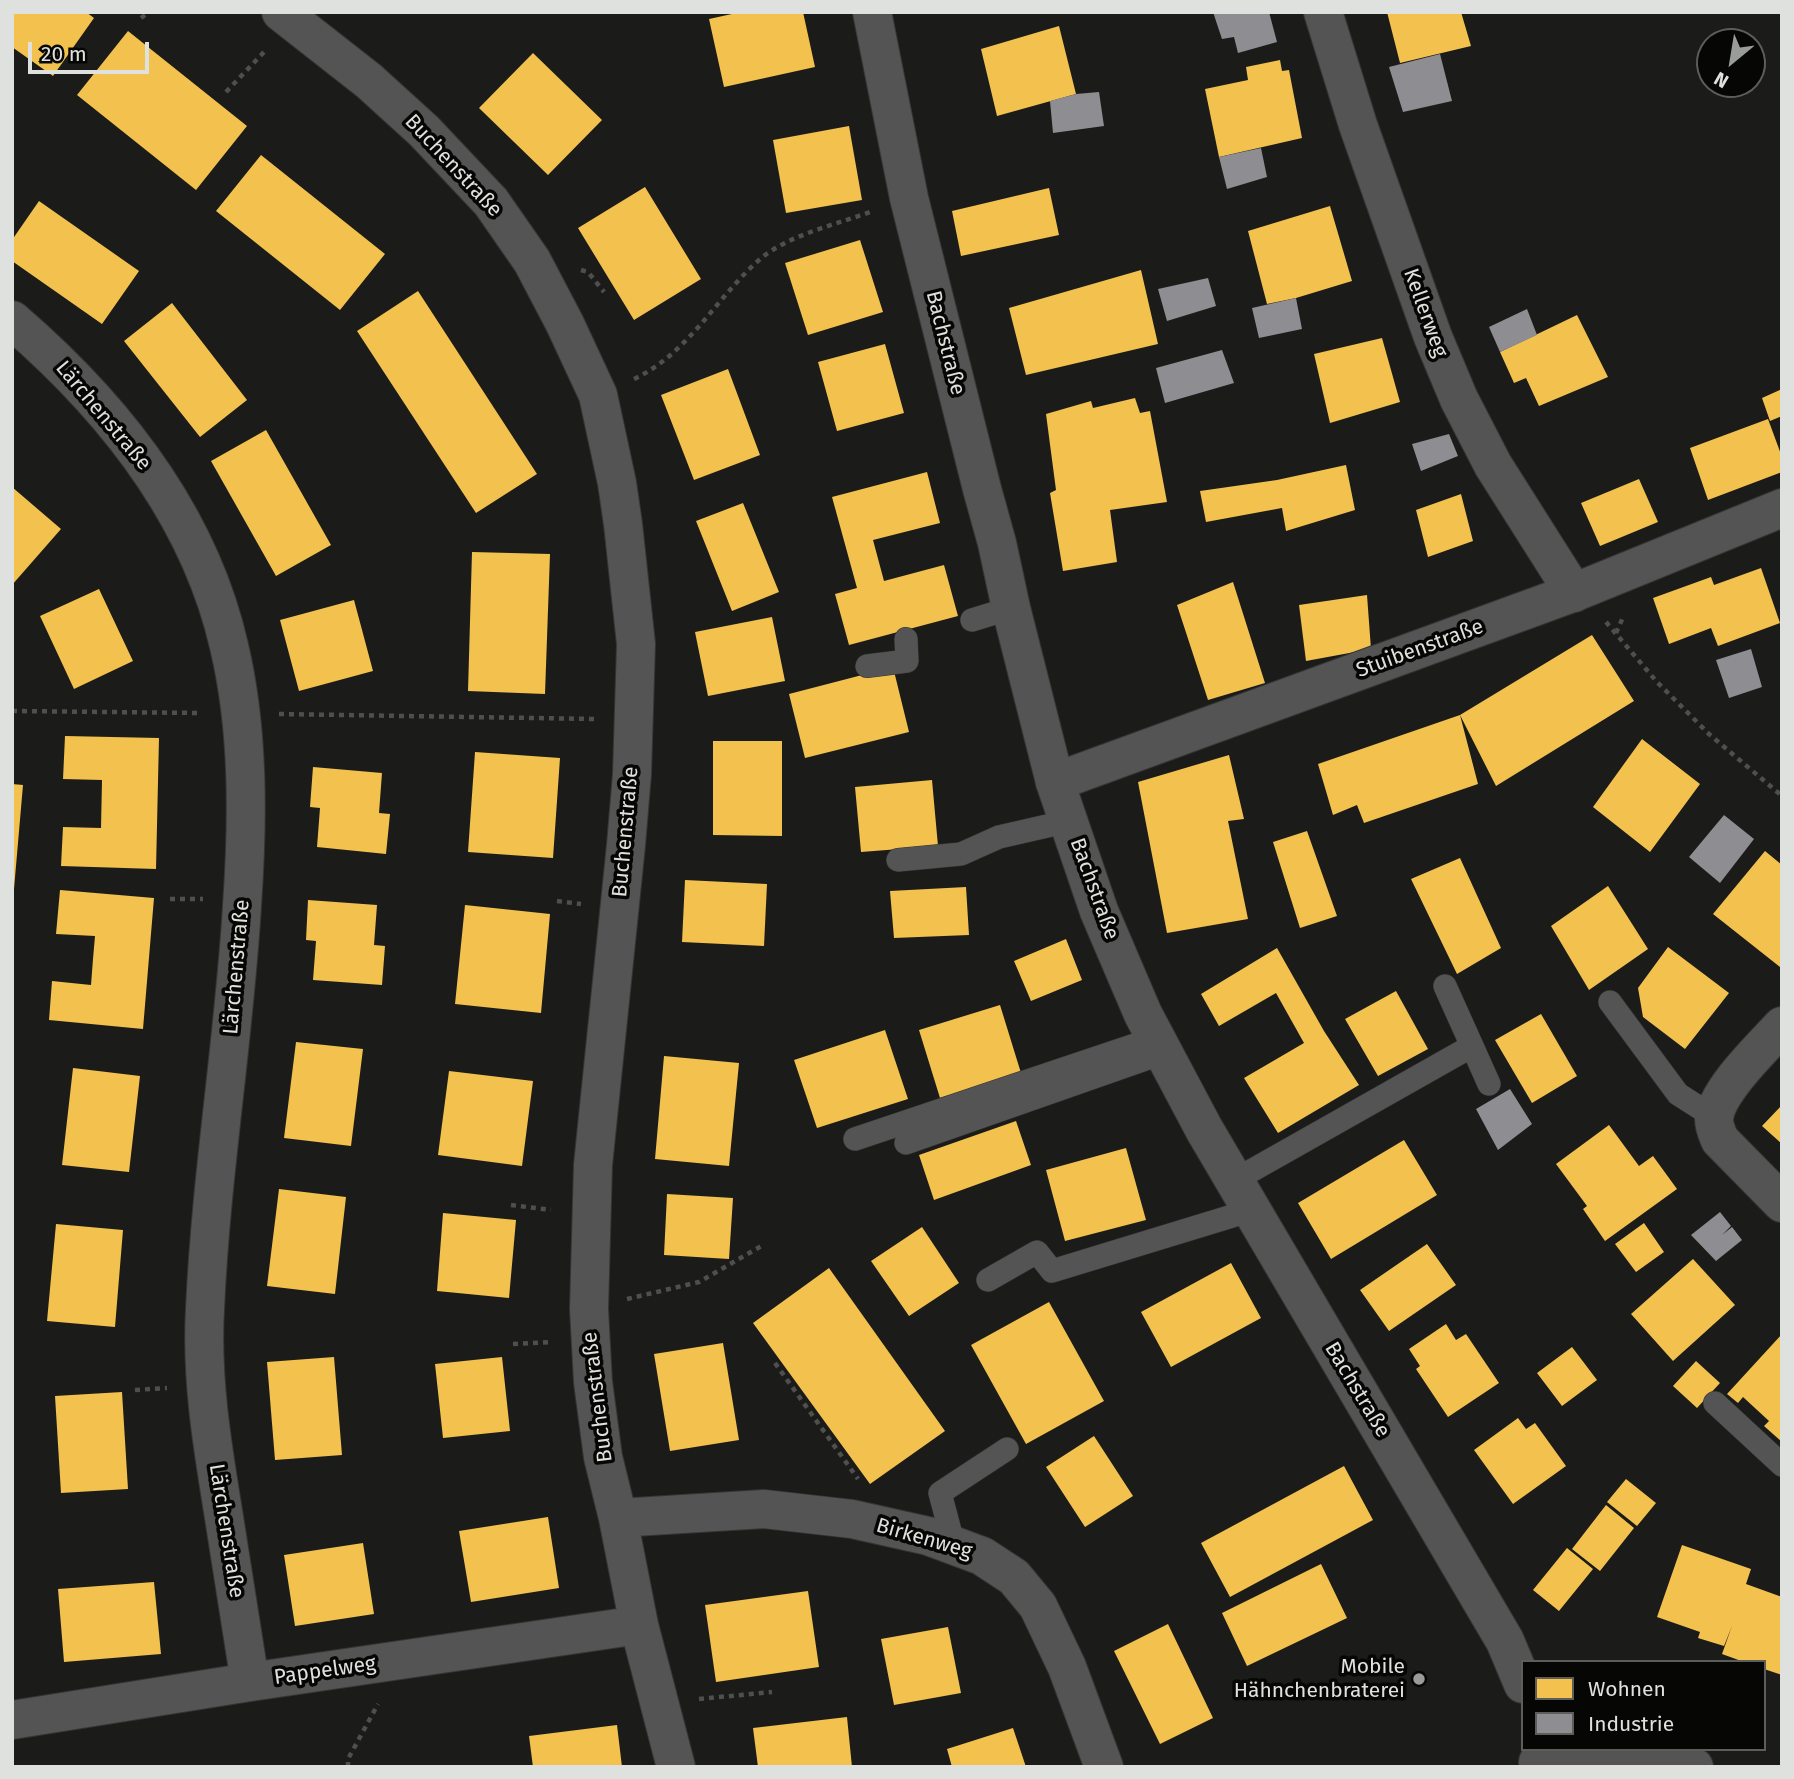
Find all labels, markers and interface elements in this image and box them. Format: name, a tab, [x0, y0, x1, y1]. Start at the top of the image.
scale bar	[32, 28, 152, 72]
north arrow	[1696, 28, 1766, 98]
text: 20 m	[41, 41, 87, 67]
text: N	[1710, 67, 1732, 93]
street label: Buchenstraße	[399, 109, 507, 223]
street label: Kellerweg	[1397, 265, 1453, 361]
street label: Bachstraße	[920, 288, 970, 398]
street label: Lärchenstraße	[50, 356, 156, 476]
street label: Stuibenstraße	[1353, 614, 1487, 684]
street label: Buchenstraße	[608, 766, 644, 898]
street label: Bachstraße	[1064, 835, 1124, 943]
street label: Lärchenstraße	[219, 898, 255, 1036]
street label: Buchenstraße	[578, 1330, 618, 1464]
street label: Bachstraße	[1319, 1338, 1395, 1442]
street label: Lärchenstraße	[203, 1462, 249, 1600]
street label: Birkenweg	[873, 1513, 975, 1565]
street label: Pappelweg	[273, 1651, 377, 1691]
place label: Mobile Hähnchenbraterei	[1234, 1654, 1405, 1704]
legend	[1521, 1660, 1766, 1751]
marker: Mobile Hähnchenbraterei	[1411, 1671, 1427, 1687]
text: Wohnen	[1588, 1676, 1666, 1702]
text: Industrie	[1588, 1711, 1674, 1737]

